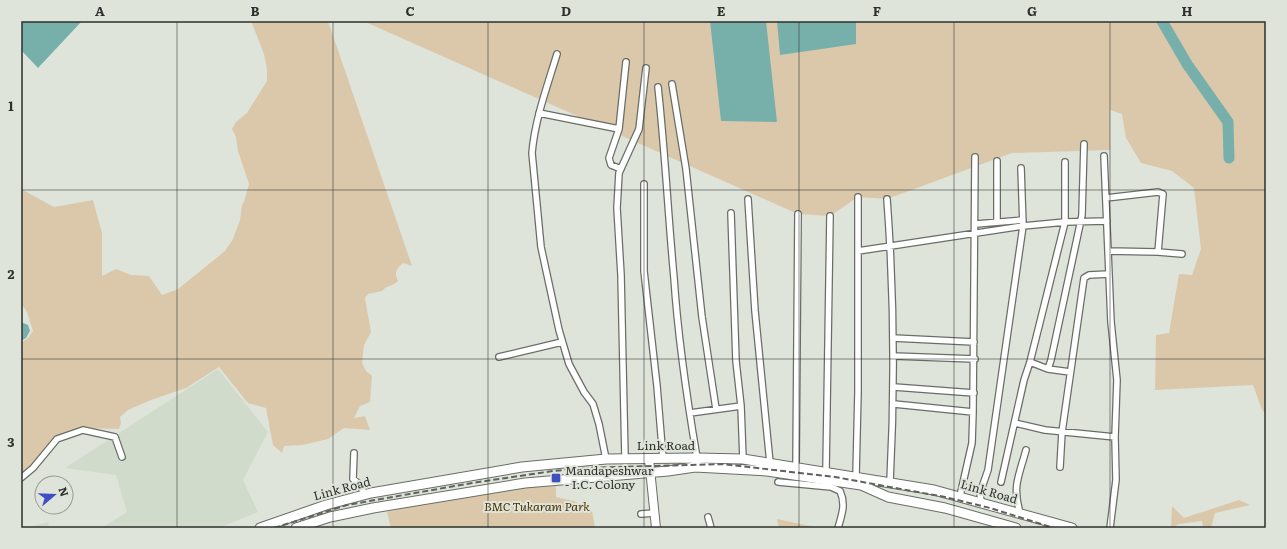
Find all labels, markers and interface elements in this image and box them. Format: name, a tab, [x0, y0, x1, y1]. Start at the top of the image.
text: A	[95, 1, 105, 20]
text: B	[251, 1, 260, 20]
text: C	[405, 1, 415, 20]
text: D	[561, 1, 571, 20]
text: E	[717, 1, 726, 20]
text: F	[873, 1, 881, 20]
text: G	[1027, 1, 1037, 20]
text: H	[1182, 1, 1193, 20]
text: 1	[8, 96, 14, 115]
text: 2	[8, 264, 15, 283]
text: 3	[7, 432, 15, 451]
street label: Link Road	[637, 436, 696, 454]
place label: Mandapeshwar - I.C. Colony	[565, 461, 654, 493]
street label: Link Road	[311, 472, 373, 504]
marker: Mandapeshwar - I.C. Colony	[550, 472, 562, 484]
street label: Link Road	[959, 474, 1020, 508]
north arrow	[34, 475, 74, 515]
text: N	[55, 484, 73, 498]
park label: BMC Tukaram Park	[484, 497, 590, 515]

